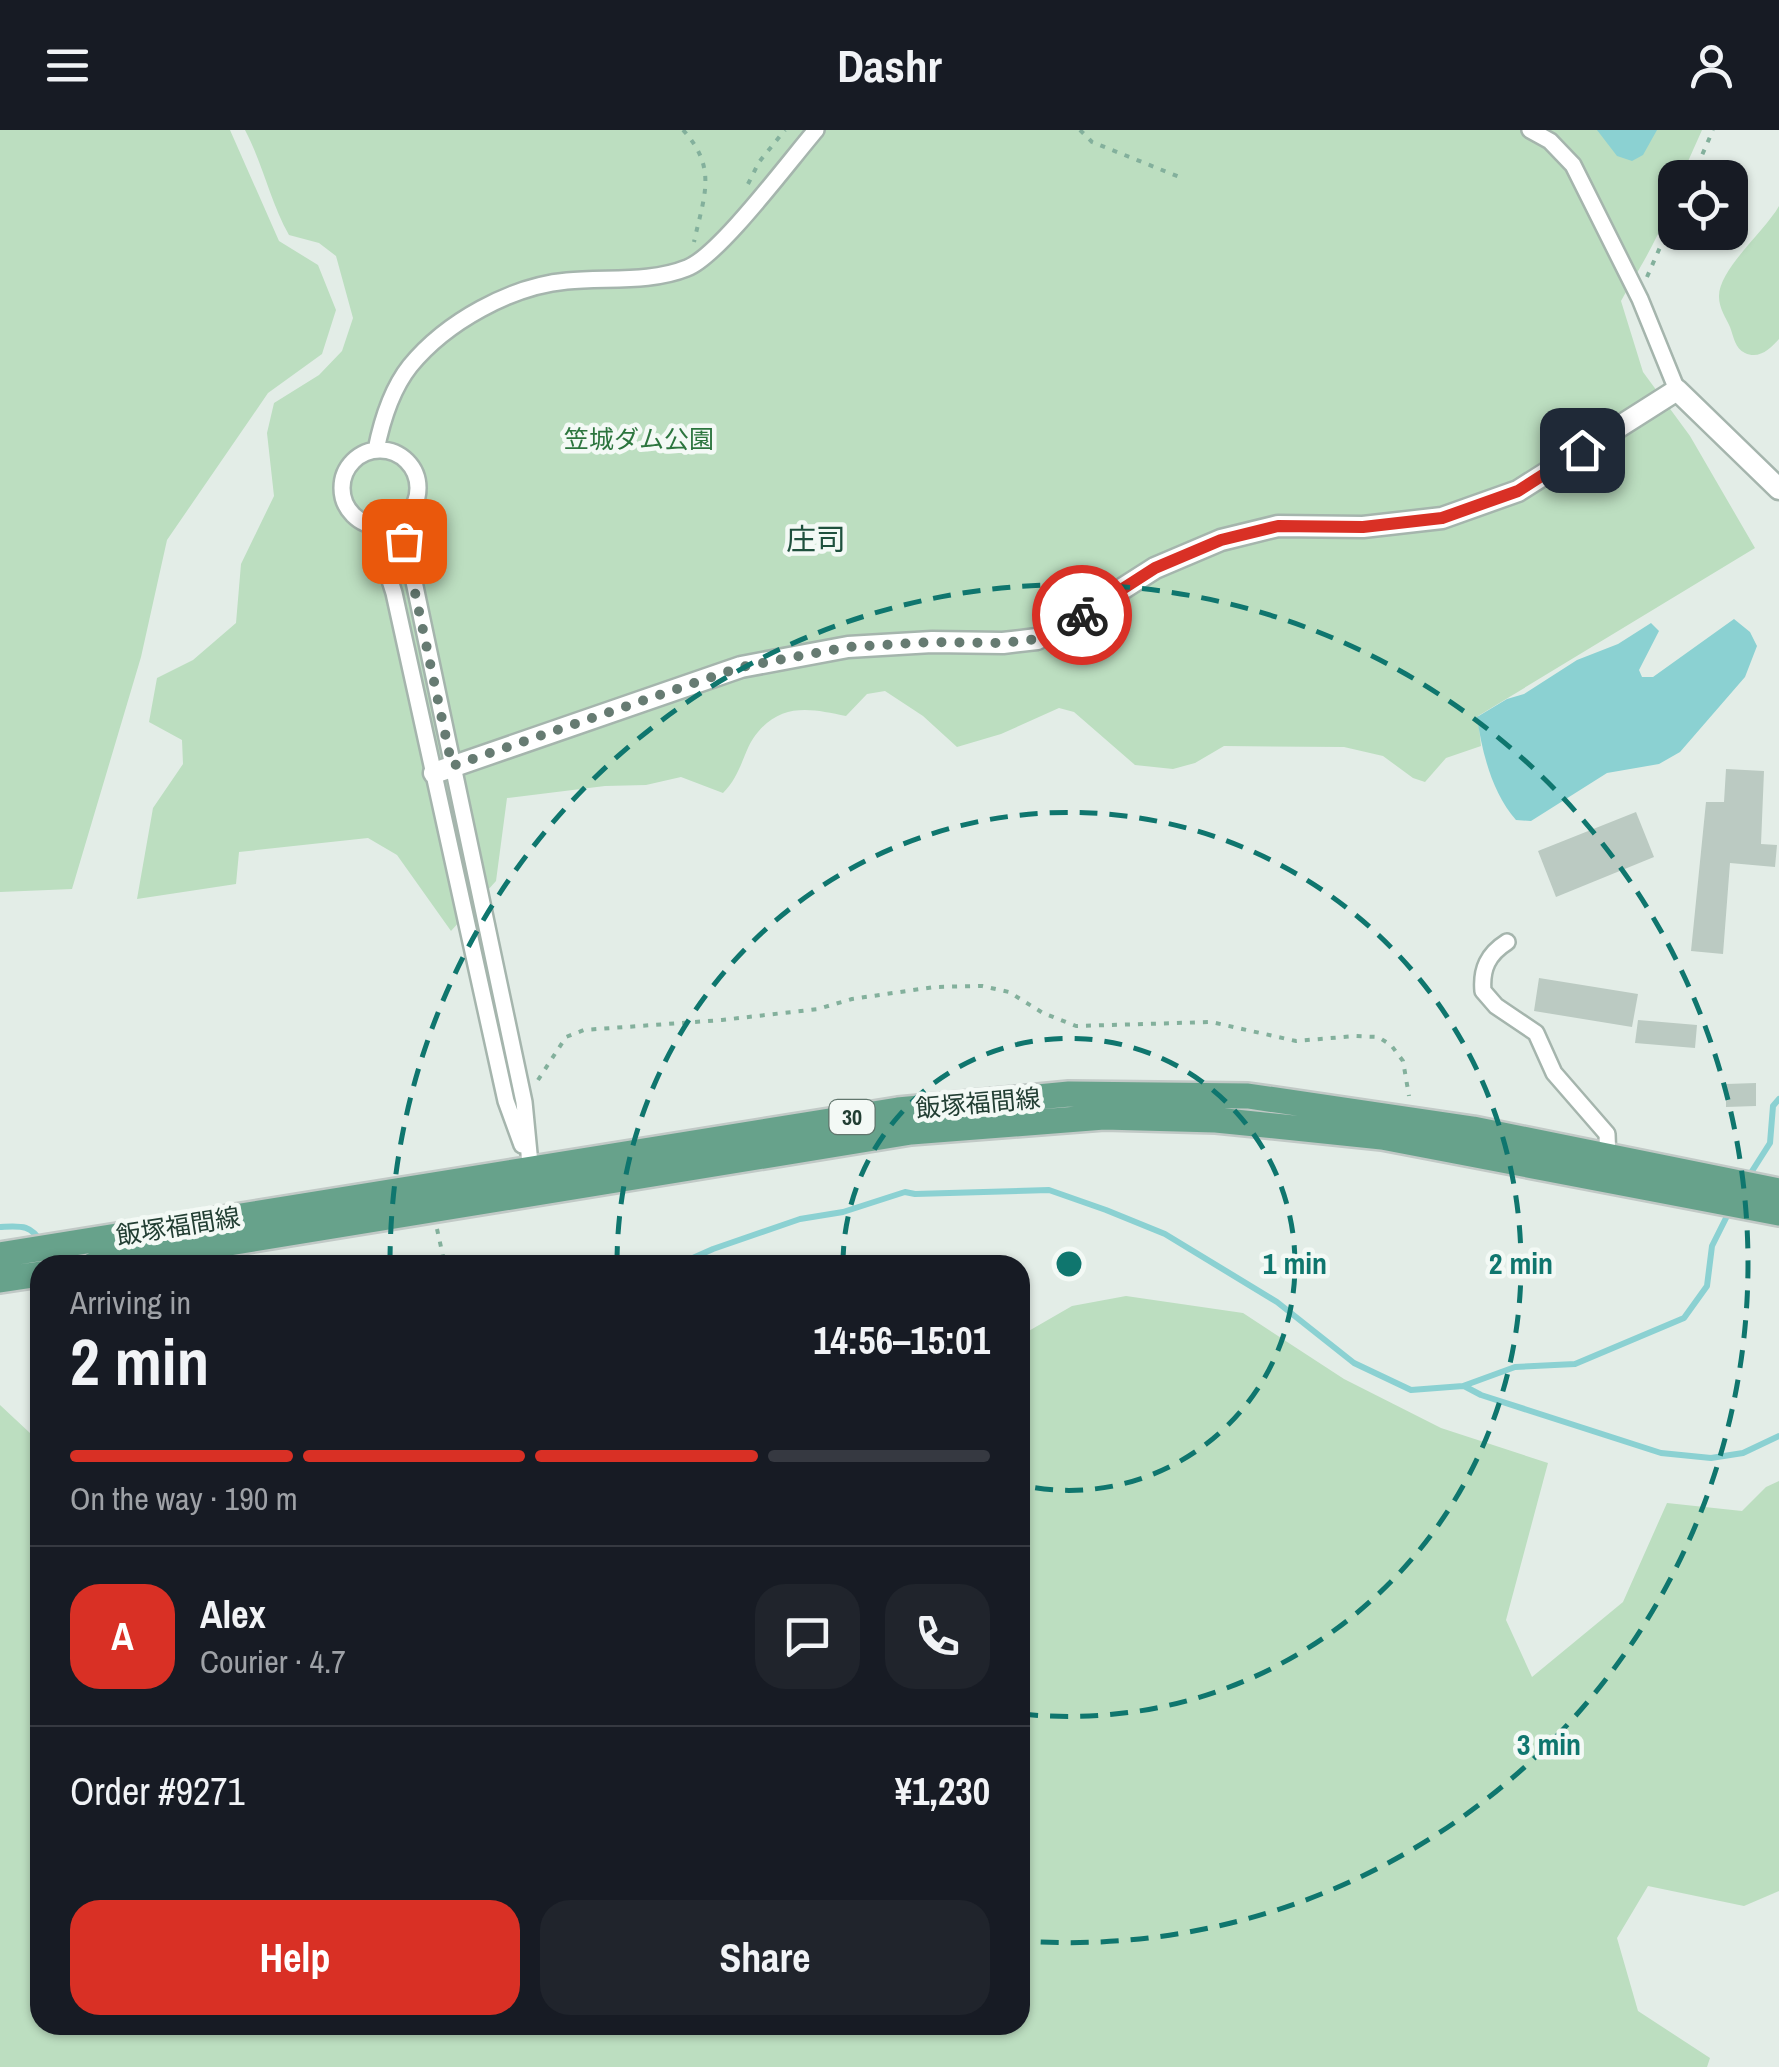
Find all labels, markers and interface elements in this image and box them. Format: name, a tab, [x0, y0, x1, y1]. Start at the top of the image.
text: Dashr	[837, 35, 942, 96]
icon: menu	[40, 38, 95, 93]
icon: person	[1684, 38, 1739, 93]
map controls	[1658, 160, 1748, 250]
button: locate	[1658, 160, 1748, 250]
pin	[1540, 408, 1625, 493]
park label: 笠城ダム公園	[564, 422, 714, 456]
icon: home	[1555, 423, 1610, 478]
pin	[362, 499, 447, 584]
icon: bag	[377, 514, 432, 569]
district label: 庄司	[786, 519, 846, 559]
courier	[1032, 565, 1132, 665]
icon: bike	[1055, 588, 1110, 643]
street label: 飯塚福間線	[914, 1081, 1042, 1125]
road number: 30	[830, 1100, 874, 1134]
street label: 飯塚福間線	[114, 1199, 242, 1253]
text: 1 min	[1263, 1243, 1327, 1283]
text: 2 min	[1489, 1243, 1553, 1283]
centre of rings	[1051, 1246, 1087, 1282]
text: Arriving in	[70, 1281, 191, 1324]
text: 14:56–15:01	[813, 1315, 990, 1366]
text: 2 min	[70, 1318, 209, 1405]
text: On the way · 190 m	[70, 1477, 298, 1520]
button: chat	[755, 1584, 860, 1689]
button: phone	[885, 1584, 990, 1689]
text: Alex	[200, 1589, 266, 1640]
text: A	[111, 1611, 134, 1662]
text: Courier · 4.7	[200, 1640, 346, 1683]
text: 3 min	[1517, 1724, 1581, 1764]
text: Order #9271	[70, 1766, 245, 1817]
text: ¥1,230	[895, 1766, 990, 1817]
button: Help	[70, 1900, 520, 2015]
button: Share	[540, 1900, 990, 2015]

